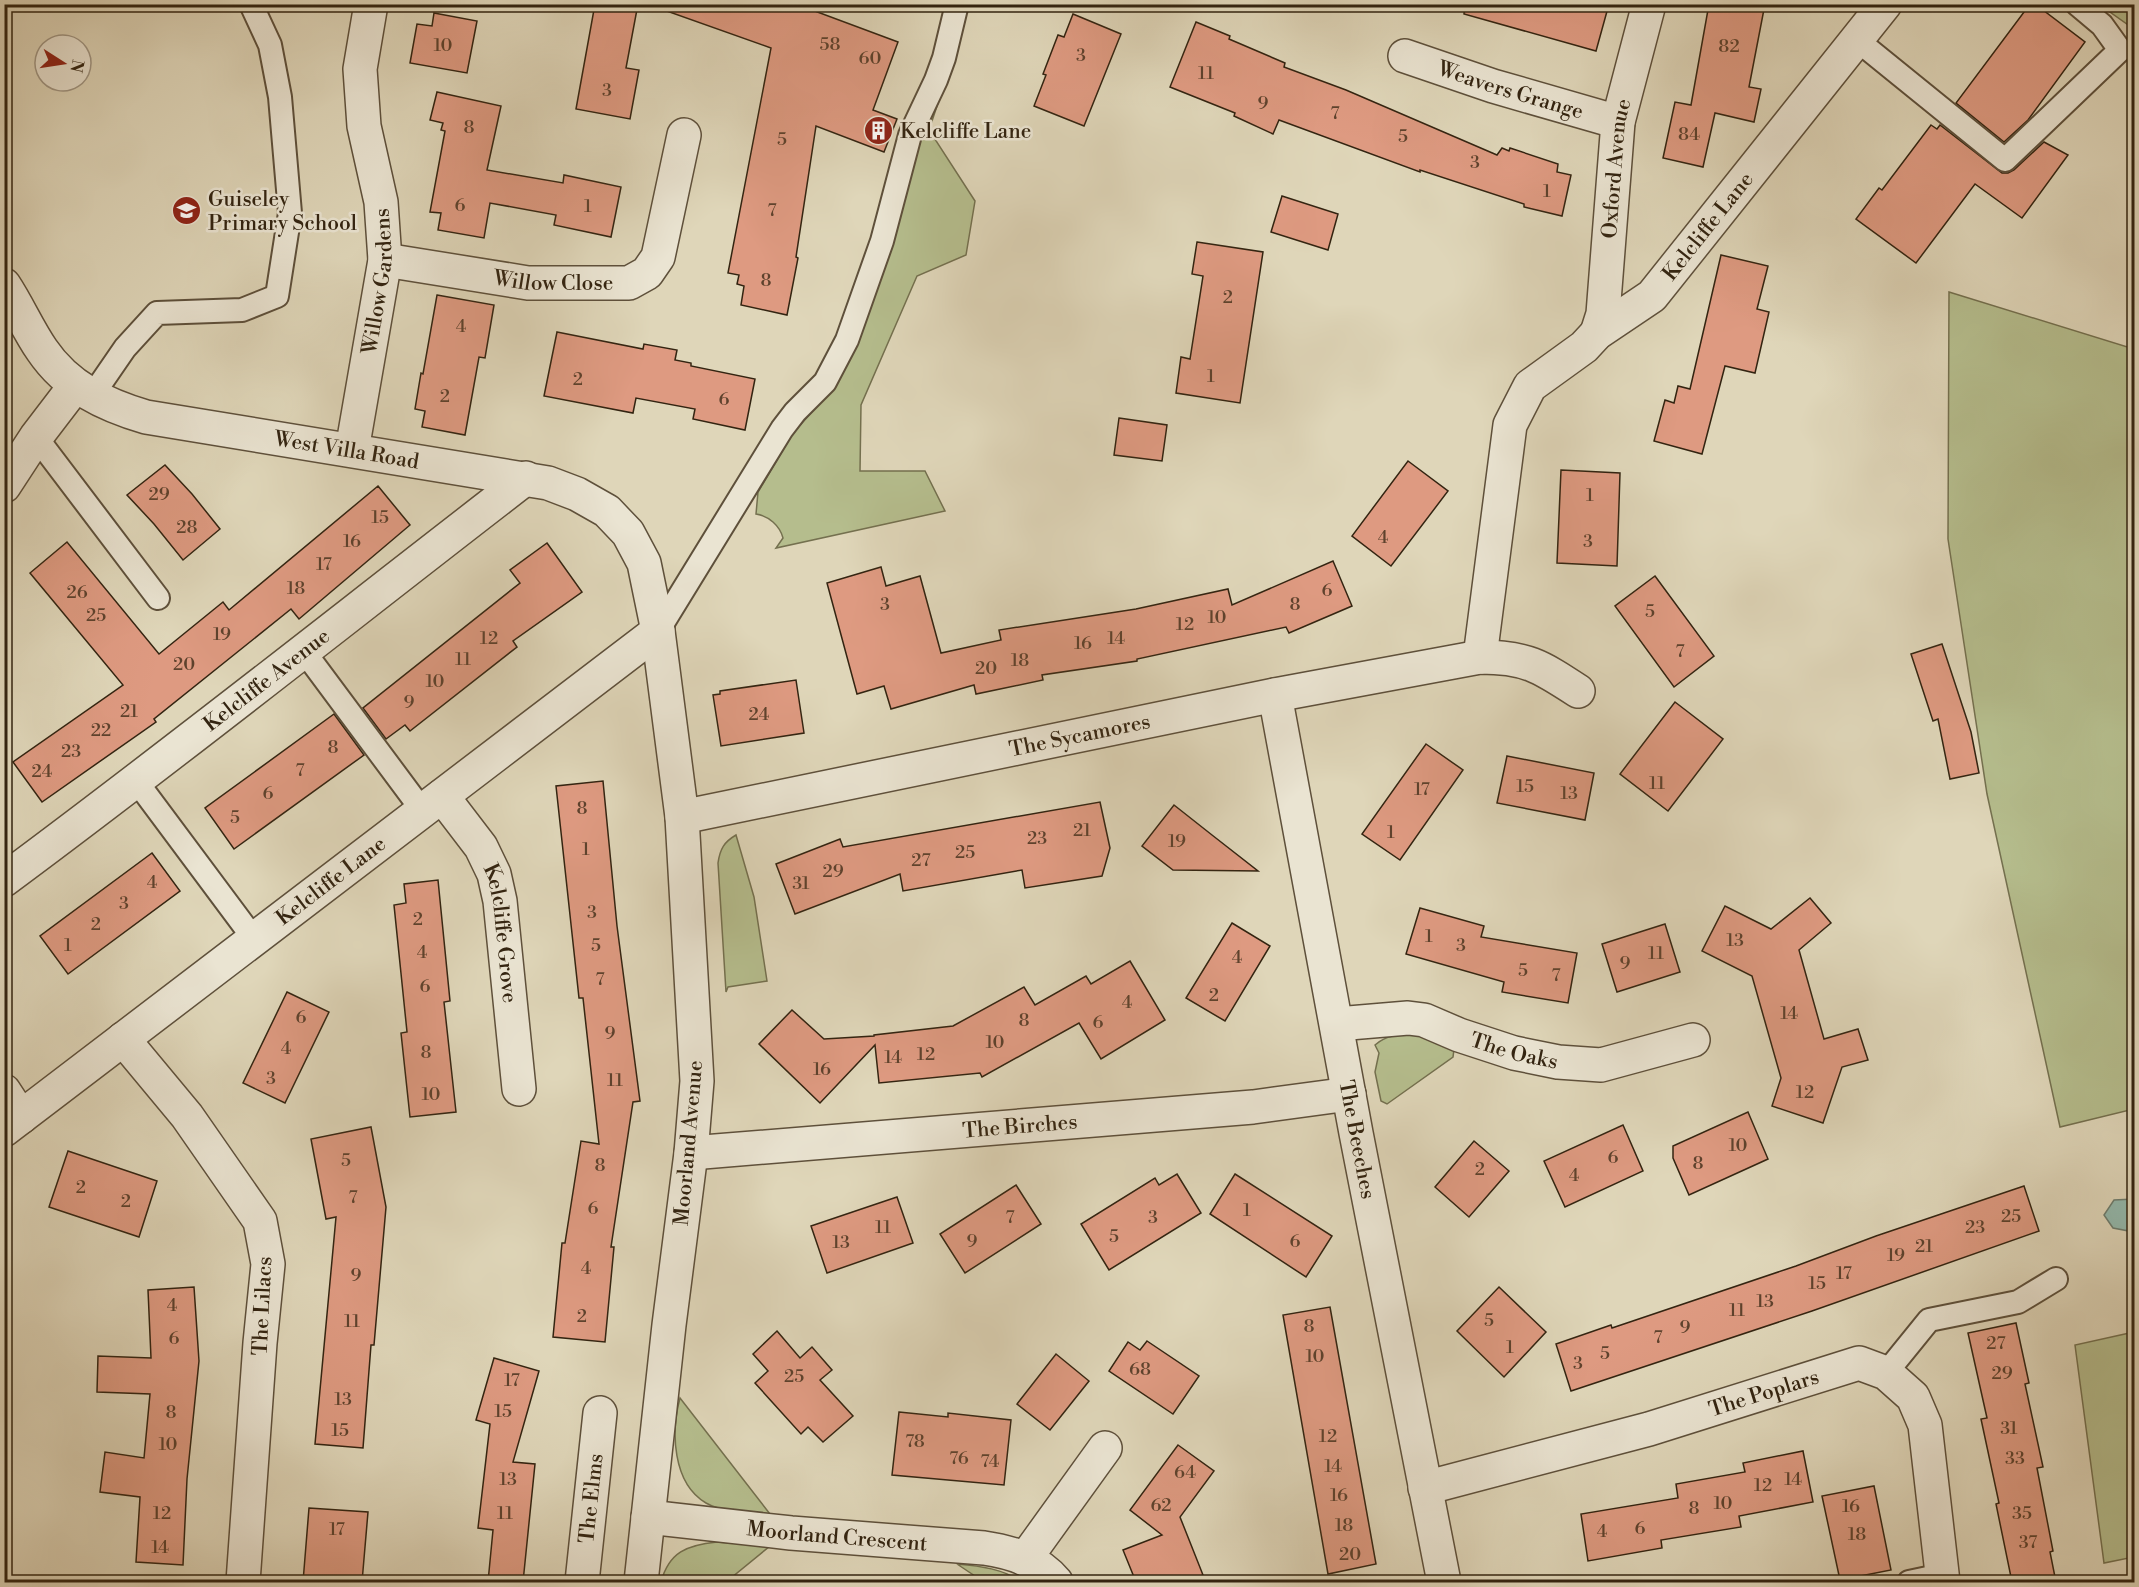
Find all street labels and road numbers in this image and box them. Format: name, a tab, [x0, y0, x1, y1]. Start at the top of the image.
street label: Weavers Grange	[1433, 56, 1586, 125]
street label: Oxford Avenue	[1597, 96, 1638, 240]
street label: Kelcliffe Lane	[1657, 167, 1760, 286]
street label: Willow Gardens	[357, 207, 399, 357]
street label: Willow Close	[490, 265, 613, 297]
street label: West Villa Road	[271, 426, 421, 476]
street label: Kelcliffe Avenue	[199, 623, 335, 738]
street label: The Sycamores	[1007, 709, 1153, 763]
street label: Kelcliffe Lane	[271, 831, 391, 932]
street label: Kelcliffe Grove	[477, 860, 522, 1004]
street label: The Oaks	[1467, 1028, 1560, 1076]
street label: Moorland Avenue	[669, 1059, 709, 1227]
street label: The Beeches	[1332, 1078, 1381, 1201]
street label: The Birches	[962, 1109, 1078, 1145]
street label: The Lilacs	[247, 1256, 279, 1356]
street label: The Poplars	[1706, 1364, 1822, 1423]
street label: The Elms	[574, 1452, 610, 1545]
street label: Moorland Crescent	[745, 1516, 929, 1558]

